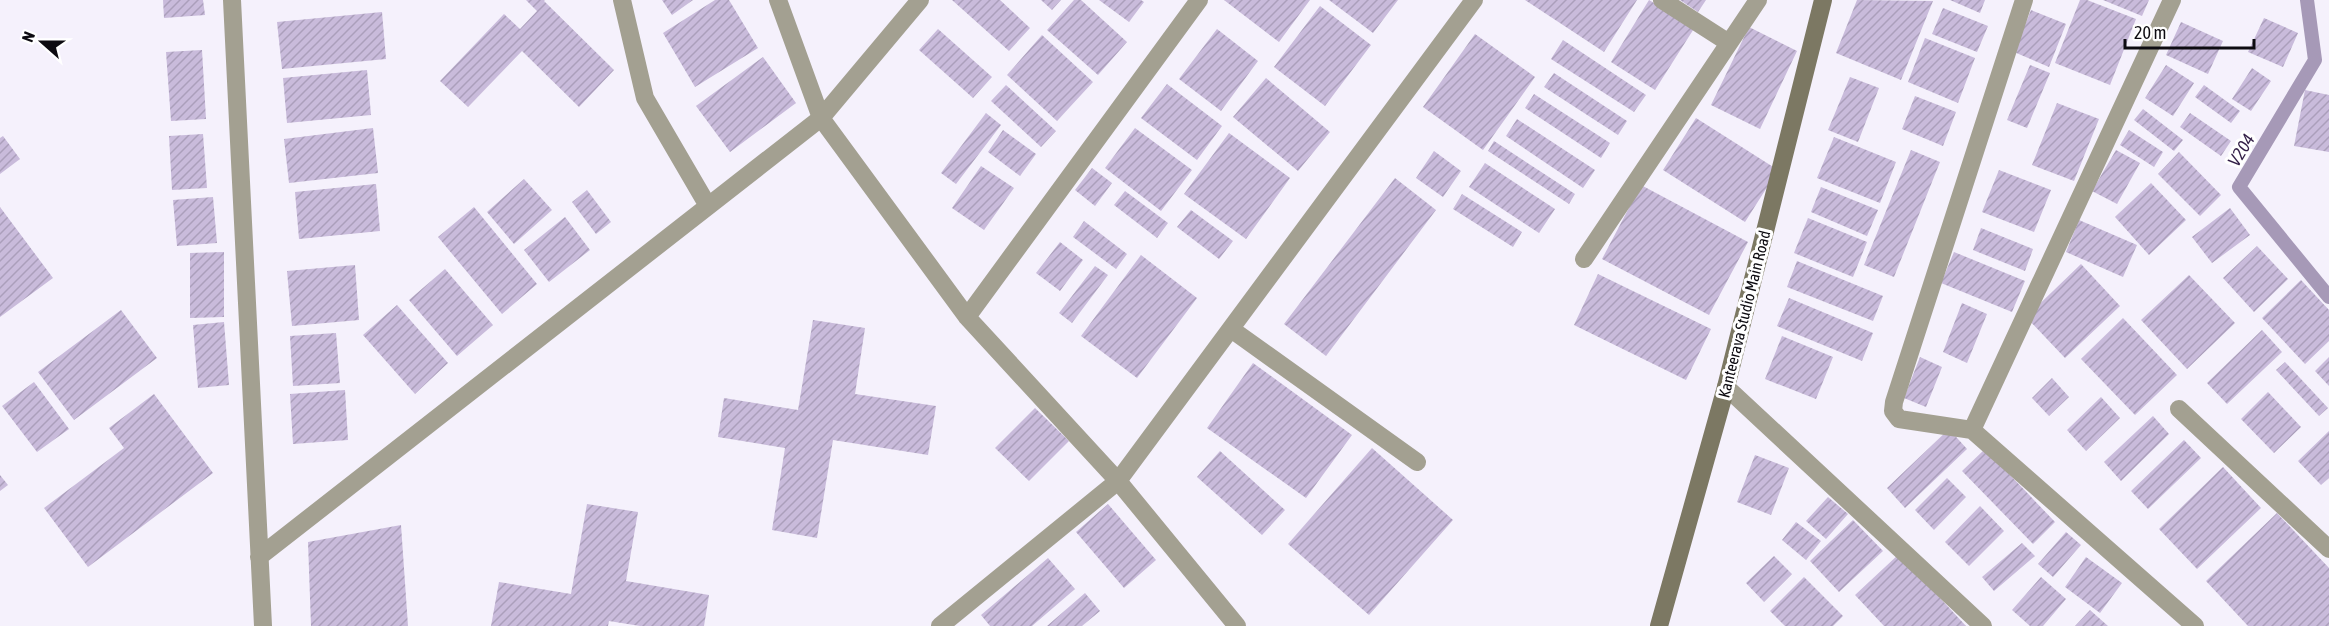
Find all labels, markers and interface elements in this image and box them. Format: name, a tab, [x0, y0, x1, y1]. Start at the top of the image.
north arrow	[12, 12, 72, 72]
scale bar	[2125, 12, 2254, 50]
text: 20 m	[2134, 22, 2166, 43]
text: N	[18, 29, 38, 44]
water label: V204	[2223, 130, 2259, 170]
street label: Kanteerava Studio Main Road	[1714, 228, 1774, 400]

